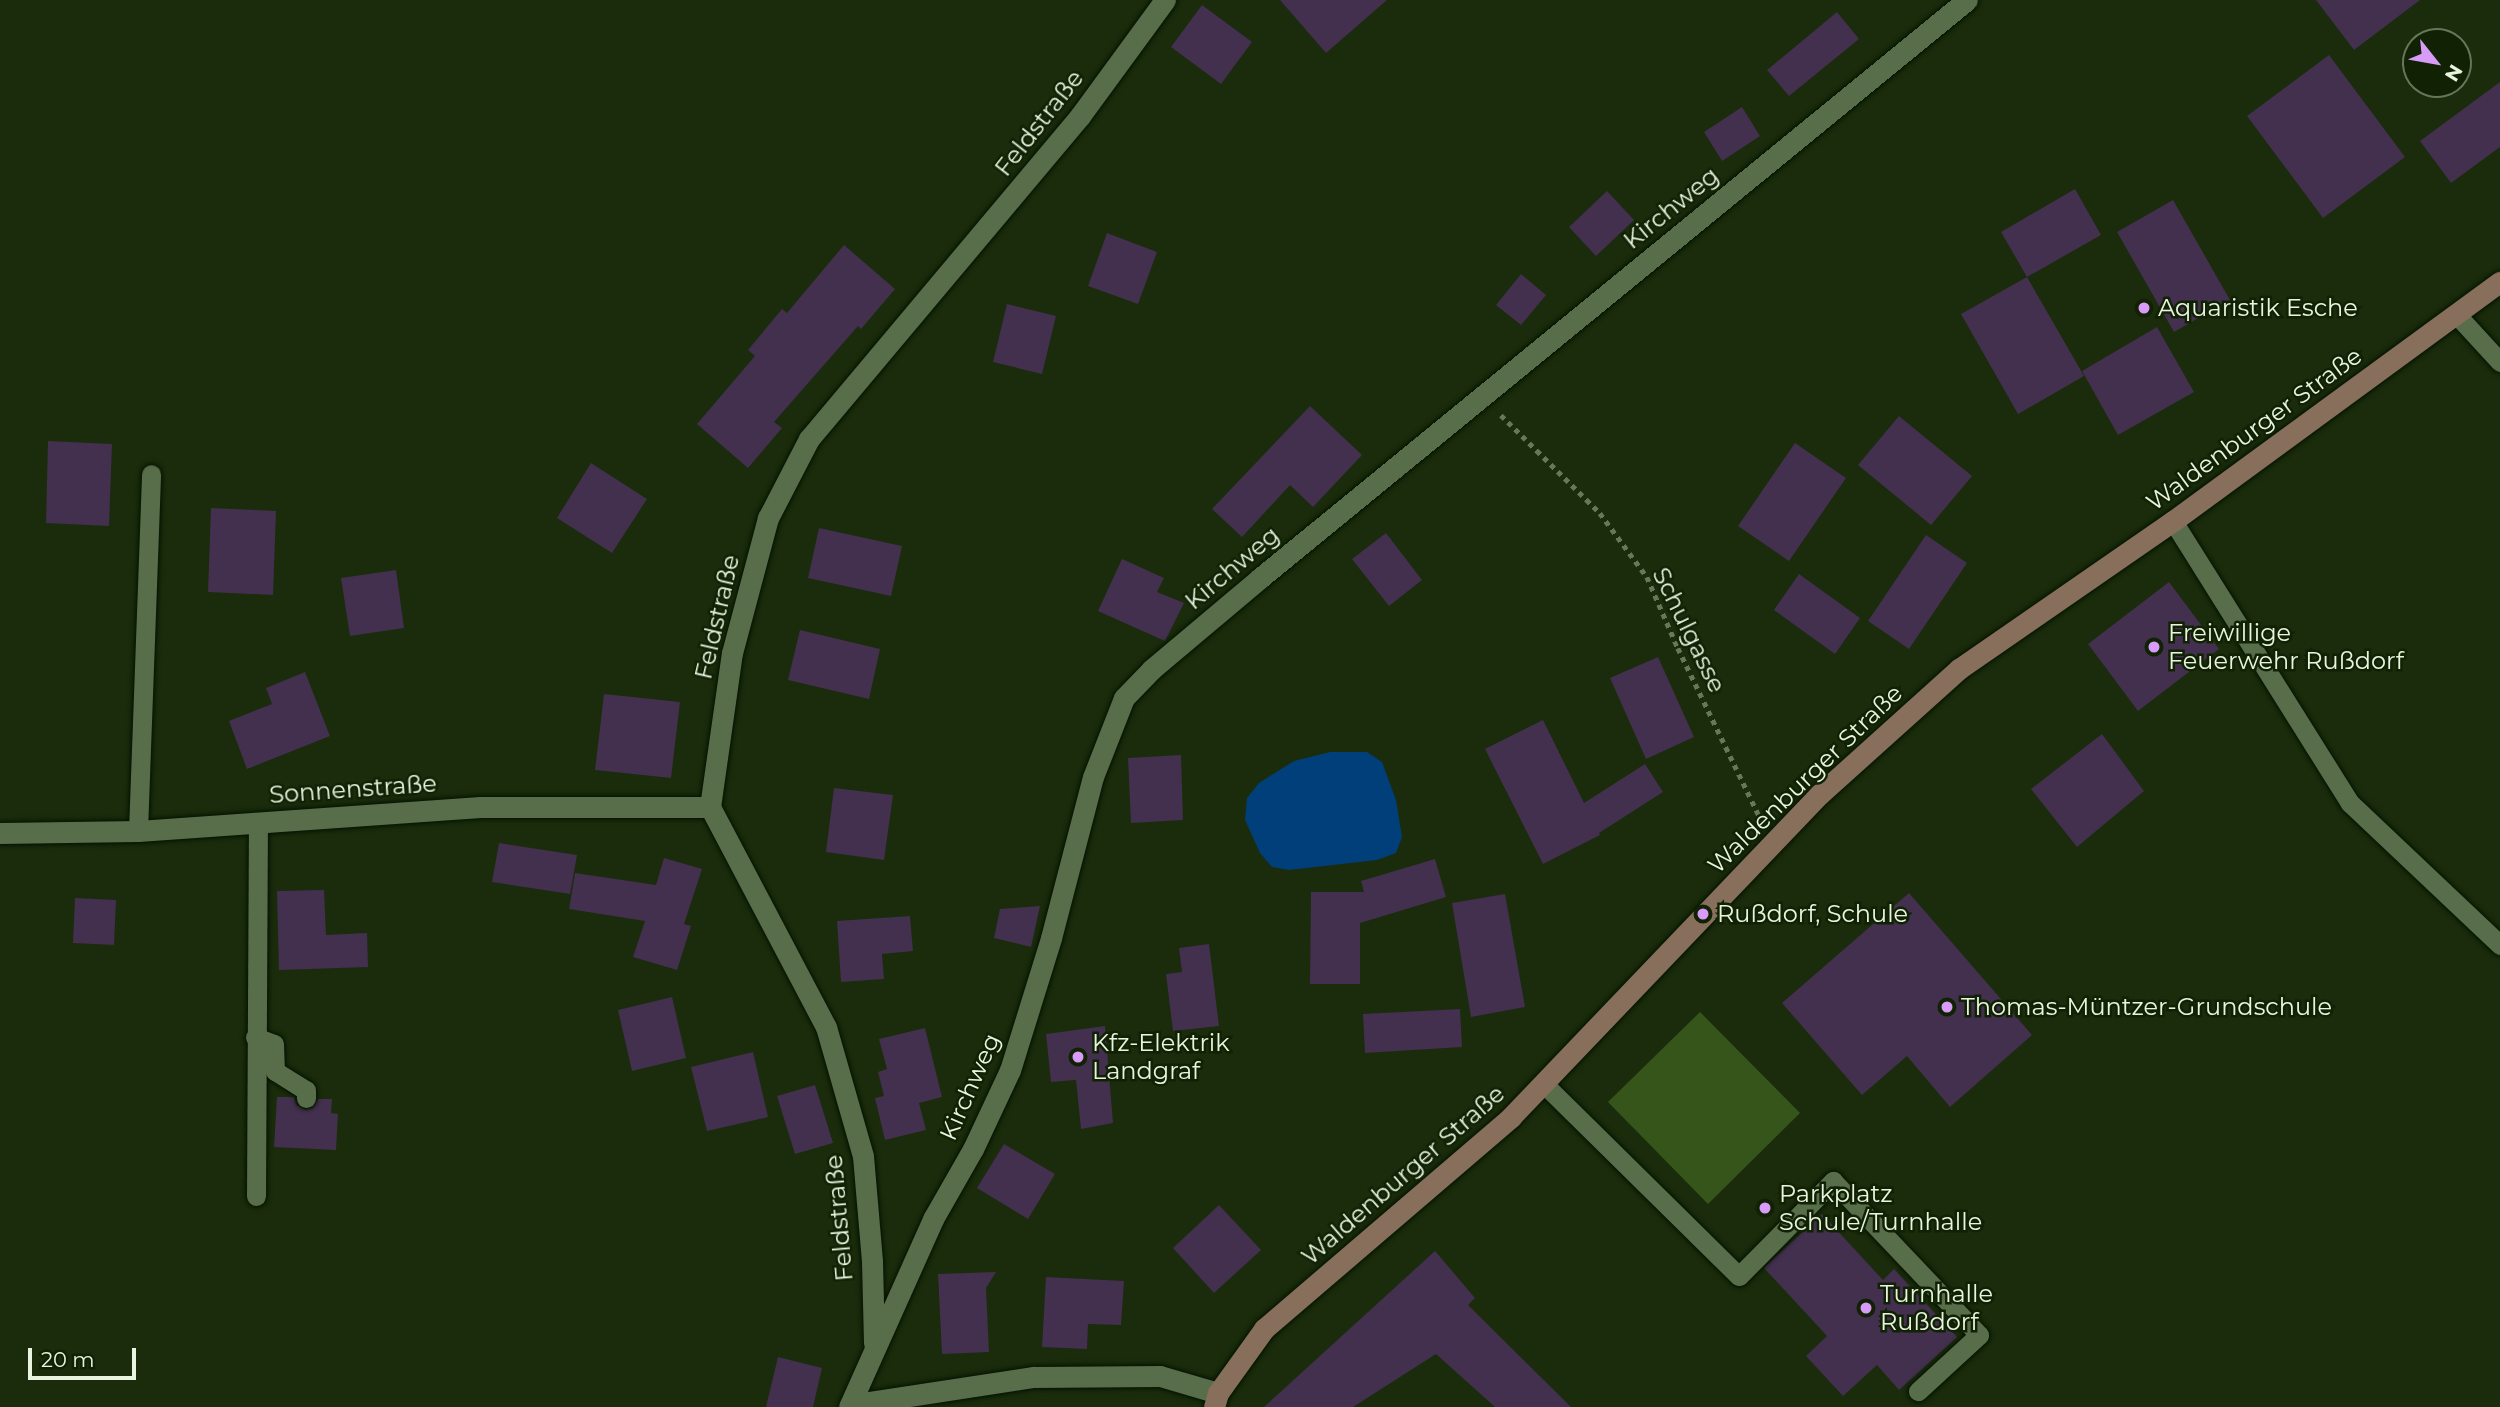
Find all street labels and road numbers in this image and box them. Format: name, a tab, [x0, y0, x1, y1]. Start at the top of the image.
street label: Feldstraße	[989, 64, 1089, 182]
street label: Kirchweg	[1618, 161, 1724, 255]
street label: Waldenburger Straße	[2141, 341, 2367, 517]
street label: Kirchweg	[1179, 520, 1285, 616]
street label: Feldstraße	[689, 552, 745, 682]
street label: Schulgasse	[1646, 563, 1732, 697]
street label: Waldenburger Straße	[1702, 679, 1908, 879]
street label: Sonnenstraße	[268, 769, 438, 809]
street label: Kirchweg	[934, 1029, 1006, 1145]
street label: Waldenburger Straße	[1296, 1079, 1510, 1271]
street label: Feldstraße	[819, 1154, 859, 1282]

